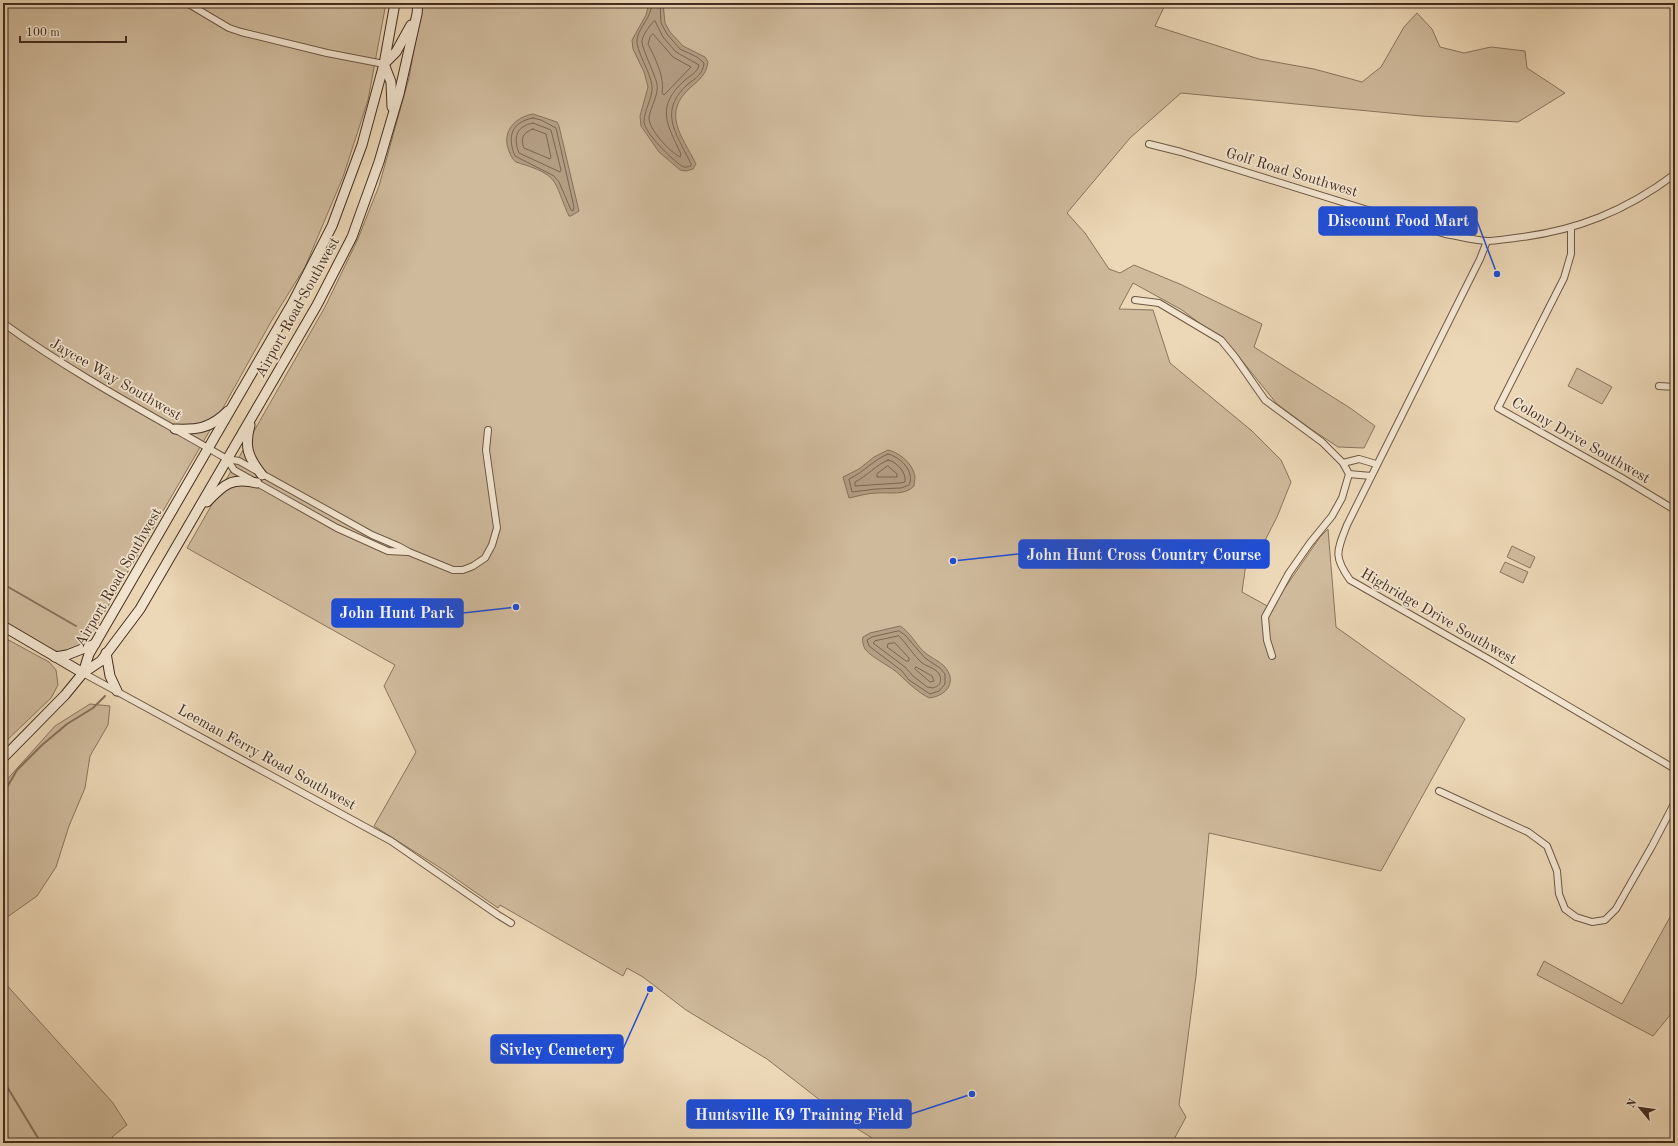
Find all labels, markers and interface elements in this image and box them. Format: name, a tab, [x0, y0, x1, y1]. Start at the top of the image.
scale bar	[20, 18, 126, 44]
text: 100 m	[26, 27, 60, 39]
street label: Golf Road Southwest	[1224, 146, 1359, 201]
callout: Discount Food Mart	[1319, 207, 1477, 235]
text: Discount Food Mart	[1327, 214, 1469, 230]
street label: Airport Road Southwest	[253, 235, 343, 380]
street label: Jaycee Way Southwest	[47, 337, 183, 424]
street label: Colony Drive Southwest	[1508, 396, 1652, 487]
street label: Airport Road Southwest	[73, 506, 165, 650]
callout: John Hunt Cross Country Course	[1019, 540, 1269, 568]
text: John Hunt Cross Country Course	[1027, 548, 1261, 564]
street label: Highridge Drive Southwest	[1358, 566, 1519, 668]
callout: John Hunt Park	[332, 599, 463, 627]
text: John Hunt Park	[340, 606, 454, 622]
street label: Leeman Ferry Road Southwest	[175, 703, 358, 814]
callout: Sivley Cemetery	[491, 1035, 623, 1063]
text: Sivley Cemetery	[499, 1043, 615, 1059]
north arrow	[1620, 1088, 1660, 1128]
text: N	[1626, 1097, 1640, 1110]
callout: Huntsville K9 Training Field	[687, 1100, 911, 1128]
text: Huntsville K9 Training Field	[695, 1108, 904, 1124]

